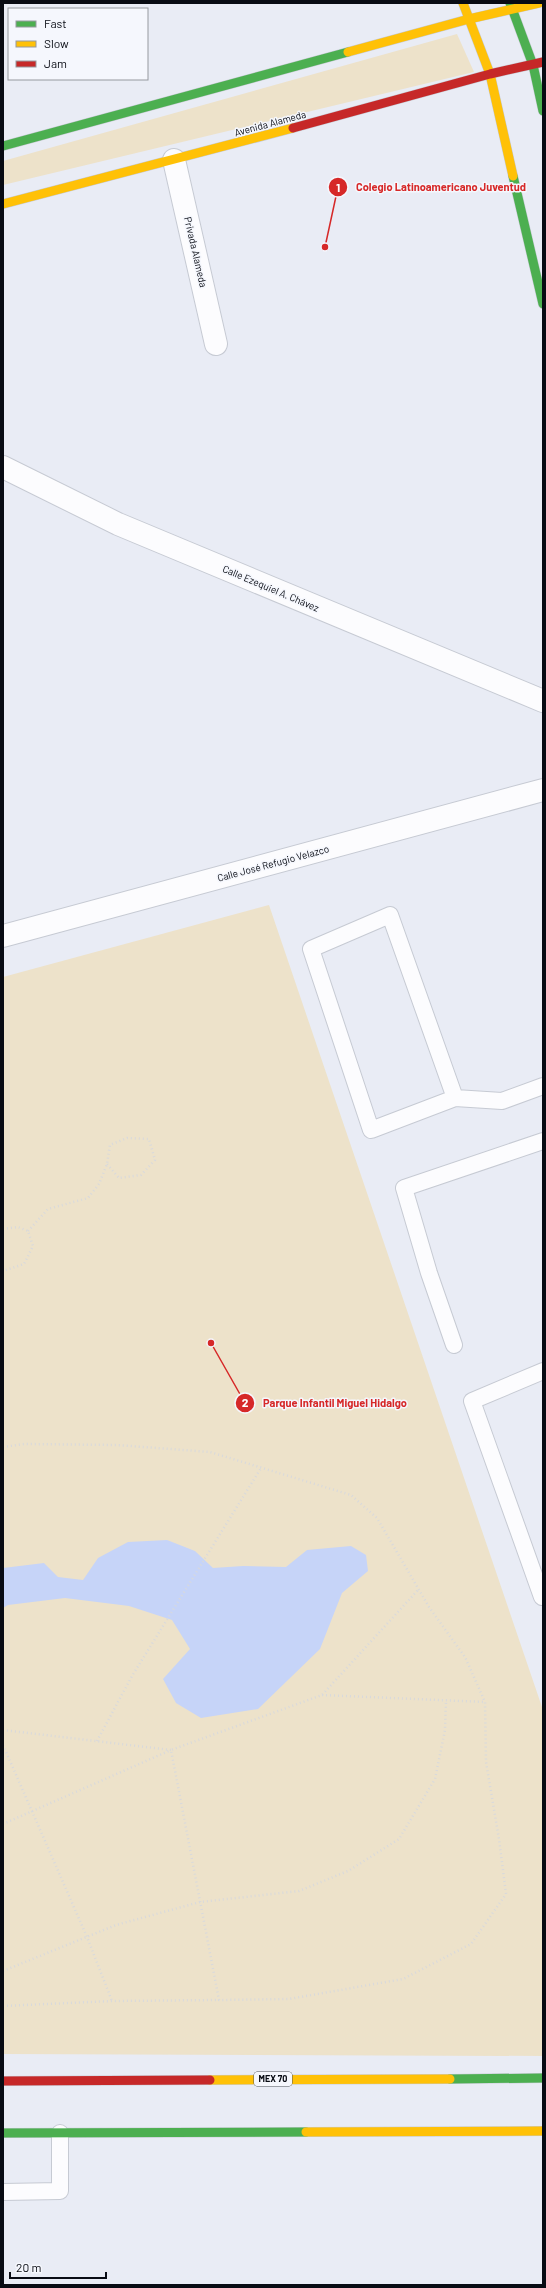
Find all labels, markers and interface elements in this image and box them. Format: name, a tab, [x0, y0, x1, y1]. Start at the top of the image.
legend	[8, 8, 148, 80]
text: Fast	[44, 16, 67, 30]
text: Slow	[44, 36, 69, 50]
text: Jam	[44, 56, 67, 70]
street label: Avenida Alameda	[233, 108, 307, 138]
callout: Colegio Latinoamericano Juventud	[328, 176, 534, 199]
text: 1	[336, 180, 340, 194]
text: Colegio Latinoamericano Juventud	[356, 180, 526, 193]
street label: Privada Alameda	[182, 216, 210, 288]
street label: Calle Ezequiel A. Chávez	[221, 562, 322, 614]
street label: Calle José Refugio Velazco	[216, 842, 330, 884]
callout: Parque Infantil Miguel Hidalgo	[235, 1392, 415, 1415]
text: 2	[242, 1395, 249, 1409]
text: Parque Infantil Miguel Hidalgo	[263, 1396, 407, 1409]
road number: MEX 70	[254, 2072, 292, 2086]
scale bar	[10, 2254, 106, 2280]
text: 20 m	[16, 2260, 42, 2274]

